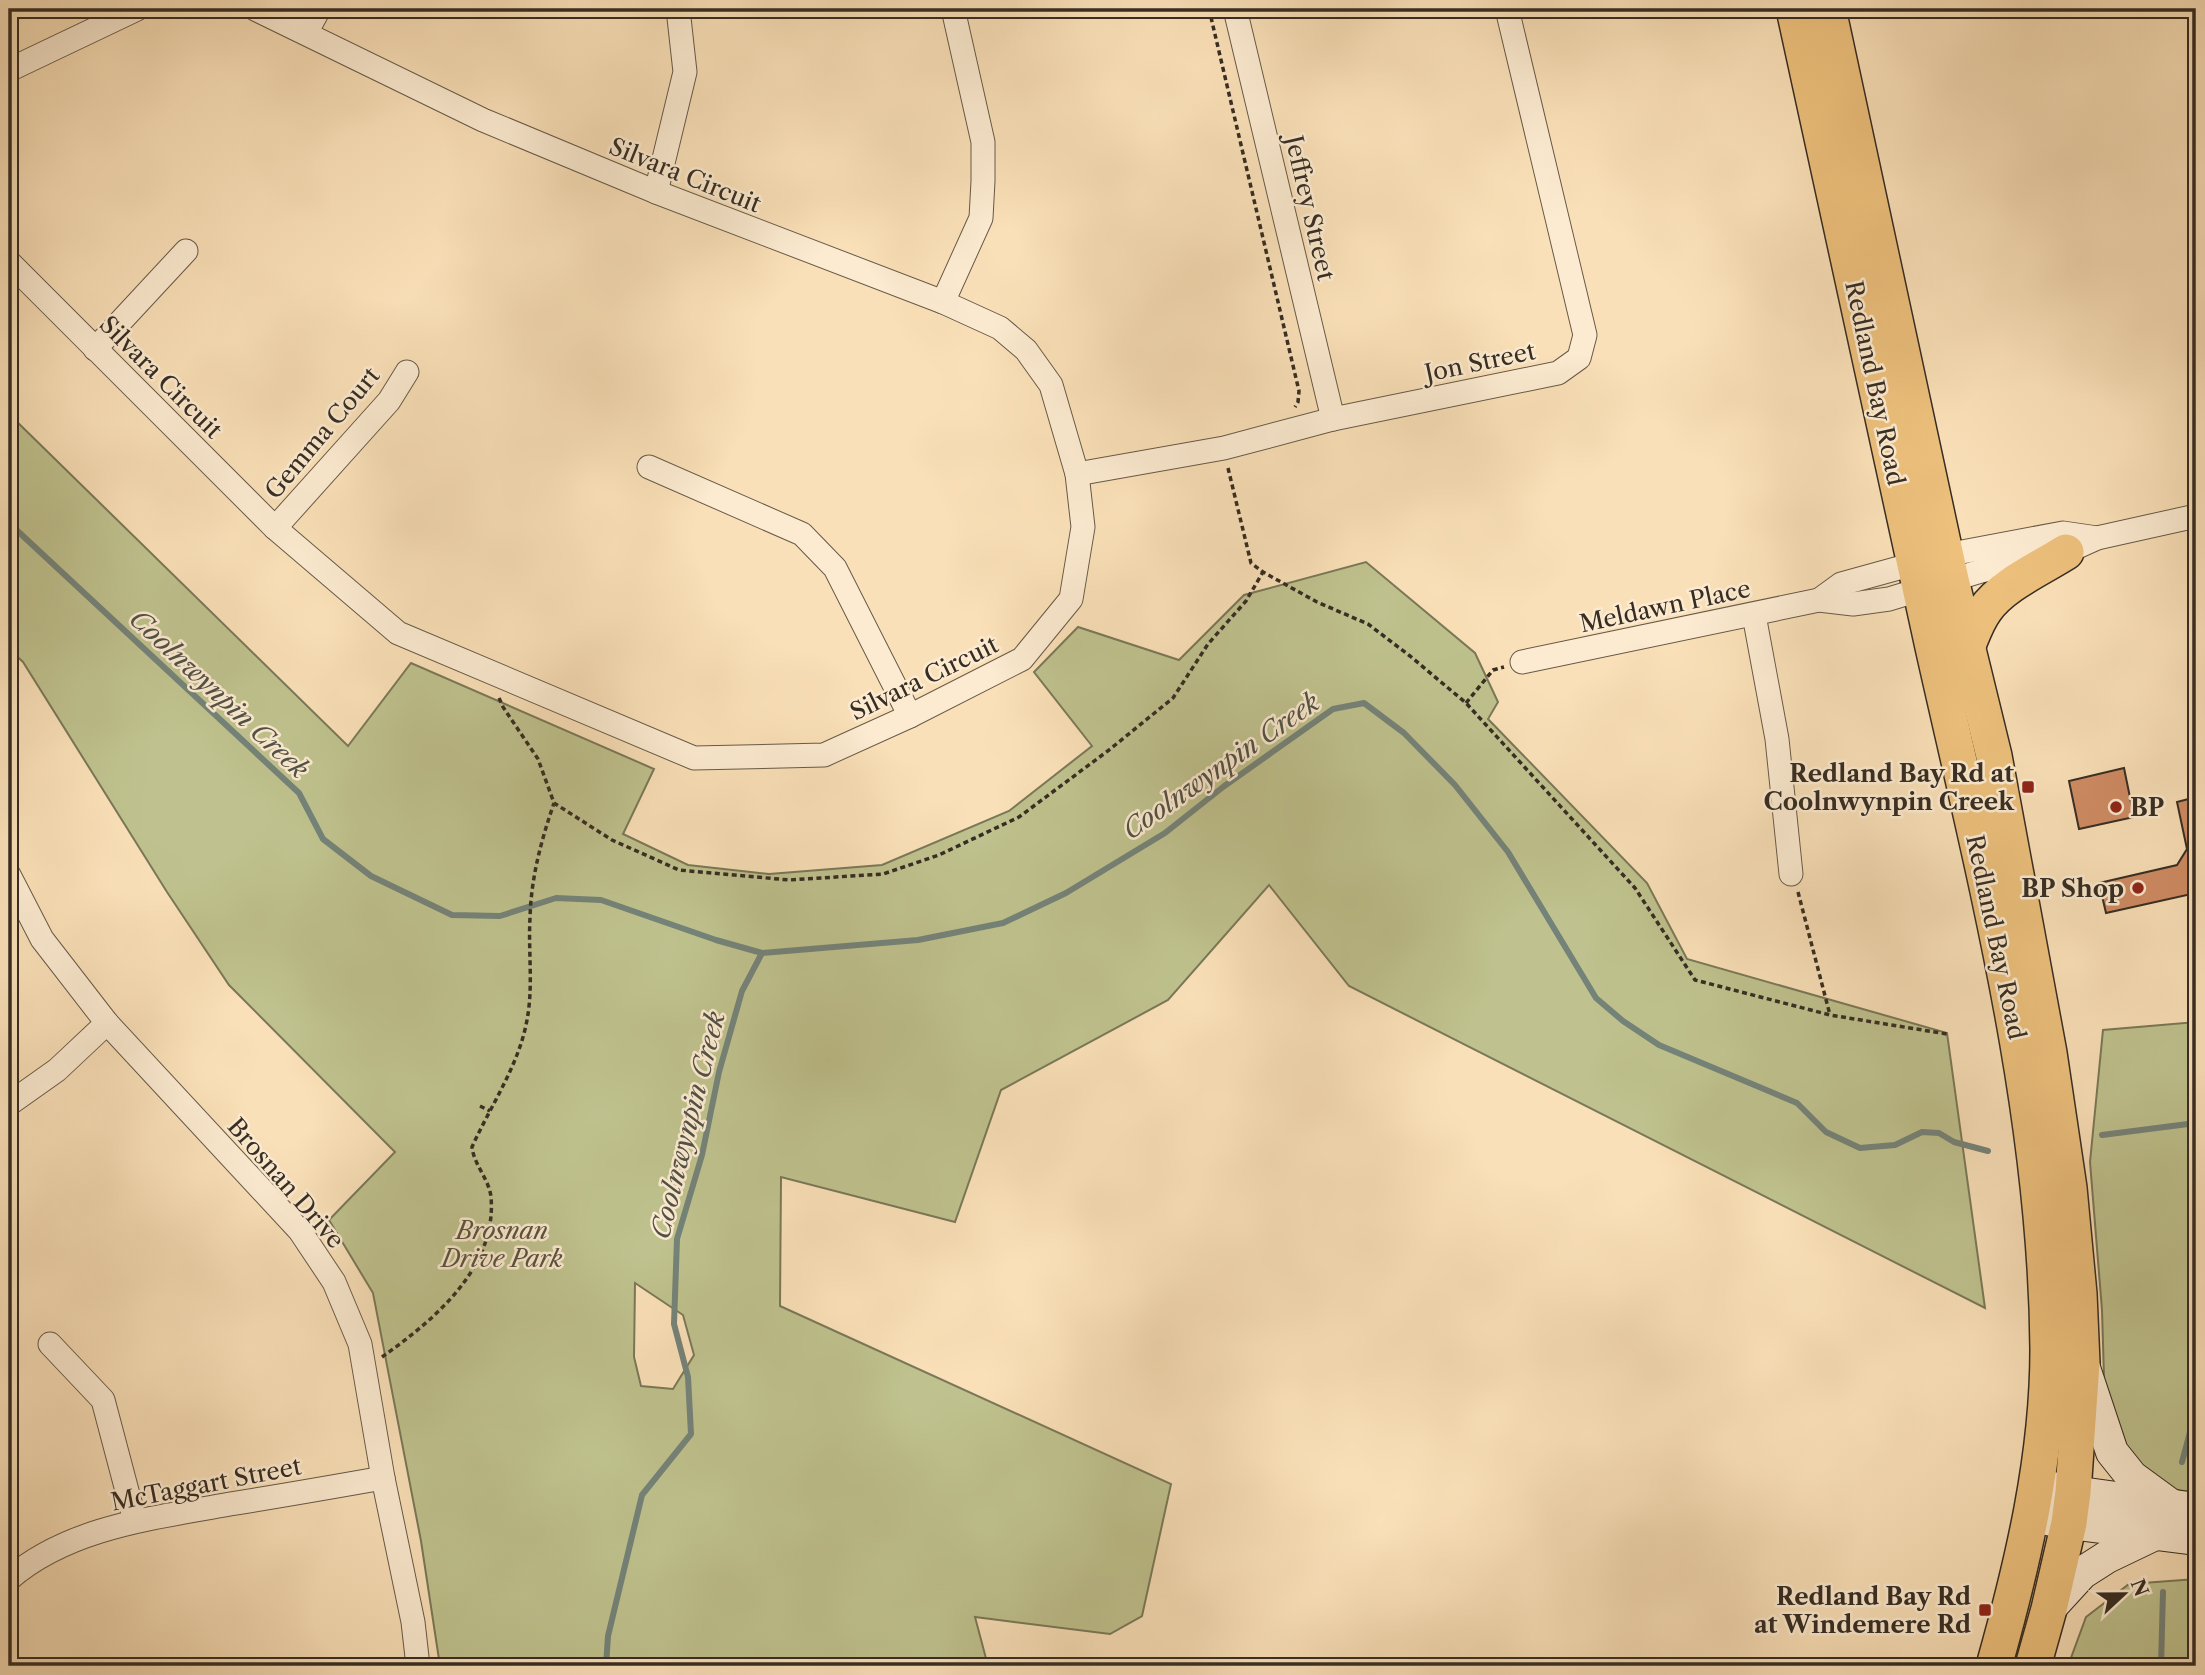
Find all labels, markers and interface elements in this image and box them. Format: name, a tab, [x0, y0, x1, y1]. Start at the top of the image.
street label: Jeffrey Street	[1278, 129, 1341, 284]
street label: Silvara Circuit	[605, 131, 766, 219]
street label: Redland Bay Road	[1839, 278, 1911, 488]
street label: Silvara Circuit	[94, 310, 229, 445]
street label: Jon Street	[1418, 336, 1538, 389]
street label: Gemma Court	[259, 361, 386, 505]
street label: Meldawn Place	[1577, 574, 1753, 638]
water label: Coolnwynpin Creek	[123, 603, 315, 786]
street label: Silvara Circuit	[845, 629, 1003, 726]
water label: Coolnwynpin Creek	[1116, 686, 1326, 846]
place label: Redland Bay Rd at Coolnwynpin Creek	[1764, 759, 2015, 816]
marker: Redland Bay Rd at Coolnwynpin Creek	[2020, 779, 2036, 795]
place label: BP	[2130, 793, 2164, 822]
marker: BP	[2108, 799, 2124, 815]
street label: Redland Bay Road	[1960, 832, 2032, 1042]
place label: BP Shop	[2021, 874, 2124, 903]
marker: BP Shop	[2130, 880, 2146, 896]
water label: Coolnwynpin Creek	[644, 1008, 732, 1242]
street label: Brosnan Drive	[222, 1112, 350, 1254]
park label: Brosnan Drive Park	[439, 1216, 563, 1273]
street label: McTaggart Street	[108, 1451, 304, 1517]
north arrow	[2090, 1560, 2160, 1630]
text: N	[2126, 1576, 2153, 1600]
place label: Redland Bay Rd at Windemere Rd	[1754, 1582, 1971, 1639]
marker: Redland Bay Rd at Windemere Rd	[1977, 1602, 1993, 1618]

